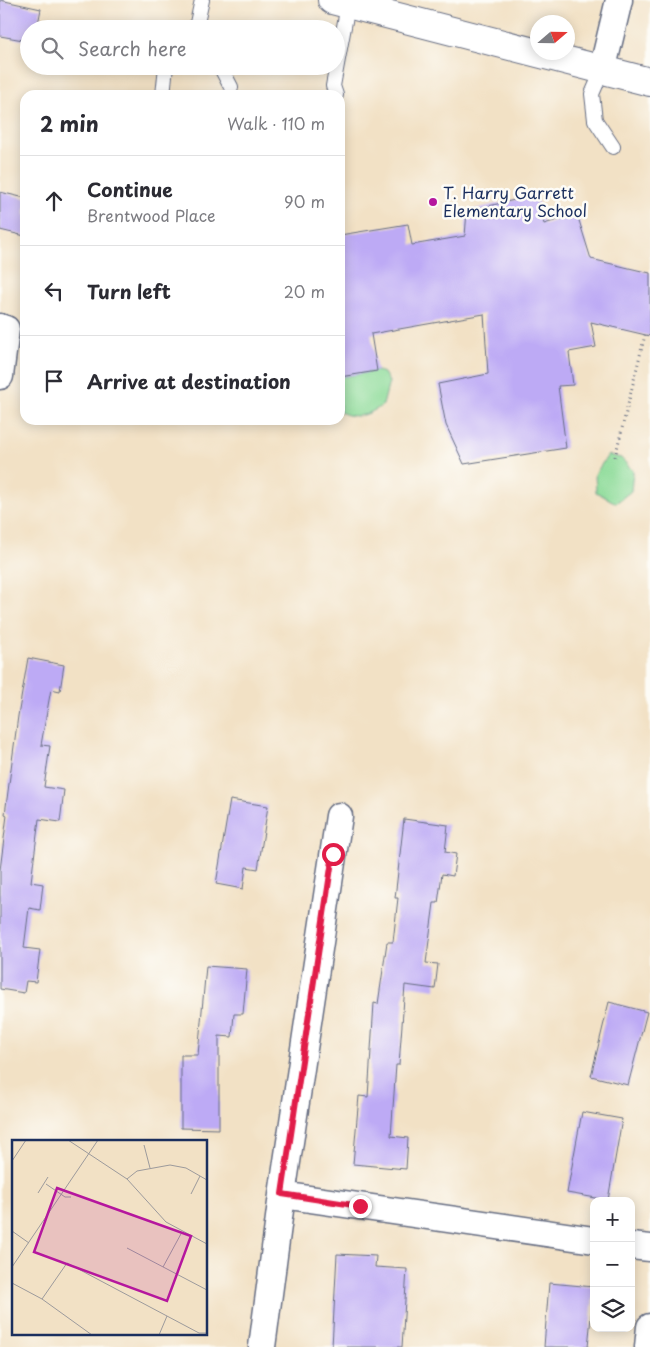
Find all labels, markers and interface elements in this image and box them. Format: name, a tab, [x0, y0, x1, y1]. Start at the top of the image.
north arrow	[530, 15, 575, 60]
search box	[20, 20, 345, 75]
icon: search	[38, 34, 66, 62]
text: Search here	[78, 34, 187, 62]
text: 2 min	[40, 107, 99, 139]
text: Walk · 110 m	[227, 111, 325, 135]
text: Continue	[87, 175, 173, 203]
place label: T. Harry Garrett Elementary School	[443, 180, 587, 222]
icon: ahead	[40, 187, 68, 215]
text: 90 m	[284, 189, 325, 213]
marker: T. Harry Garrett Elementary School	[427, 196, 439, 208]
text: Brentwood Place	[87, 203, 216, 227]
icon: left	[40, 277, 68, 305]
text: Turn left	[87, 277, 171, 305]
text: 20 m	[284, 279, 325, 303]
icon: arrive	[40, 367, 68, 395]
text: Arrive at destination	[87, 367, 291, 395]
route start	[322, 843, 345, 866]
inset map	[12, 1140, 208, 1334]
route end	[349, 1195, 372, 1218]
map controls	[590, 1197, 635, 1332]
button: +	[590, 1197, 635, 1242]
button: −	[590, 1242, 635, 1287]
button: layers	[590, 1287, 635, 1332]

